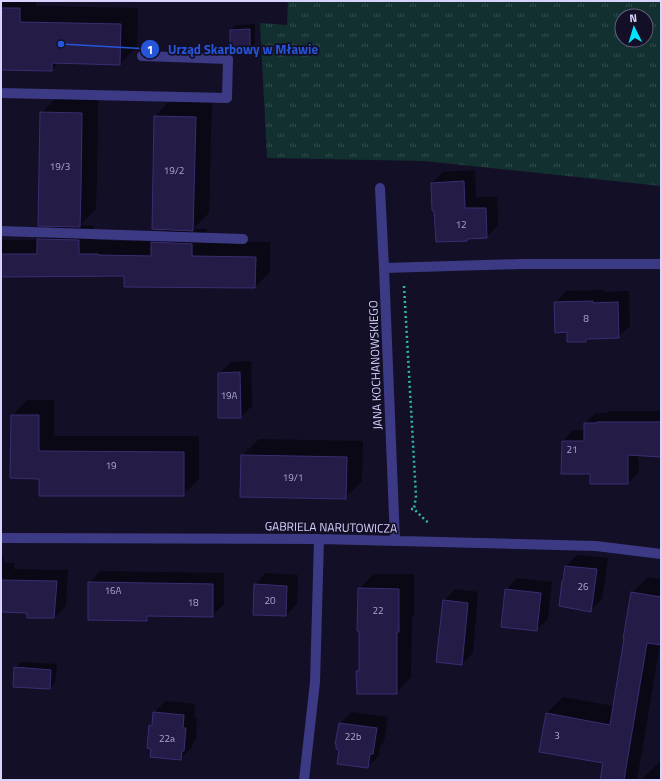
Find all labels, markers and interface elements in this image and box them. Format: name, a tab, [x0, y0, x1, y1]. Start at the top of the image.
north arrow	[614, 8, 654, 48]
text: N	[629, 10, 638, 26]
callout: Urząd Skarbowy w Mławie	[140, 37, 326, 62]
text: Urząd Skarbowy w Mławie	[168, 39, 318, 59]
text: 1	[147, 40, 153, 59]
house number: 19/3	[50, 159, 70, 174]
house number: 19/2	[164, 163, 184, 178]
house number: 12	[455, 217, 467, 232]
street label: JANA KOCHANOWSKIEGO	[363, 300, 387, 430]
house number: 8	[583, 311, 589, 326]
house number: 19A	[220, 388, 238, 403]
house number: 21	[566, 442, 578, 457]
house number: 19	[105, 458, 117, 473]
house number: 19/1	[283, 470, 303, 485]
street label: GABRIELA NARUTOWICZA	[265, 516, 397, 538]
house number: 26	[577, 579, 589, 594]
house number: 16A	[104, 583, 122, 598]
house number: 20	[264, 593, 276, 608]
house number: 18	[187, 595, 199, 610]
house number: 22	[372, 603, 384, 618]
house number: 3	[554, 728, 560, 743]
house number: 22b	[345, 729, 361, 744]
house number: 22a	[159, 731, 175, 746]

